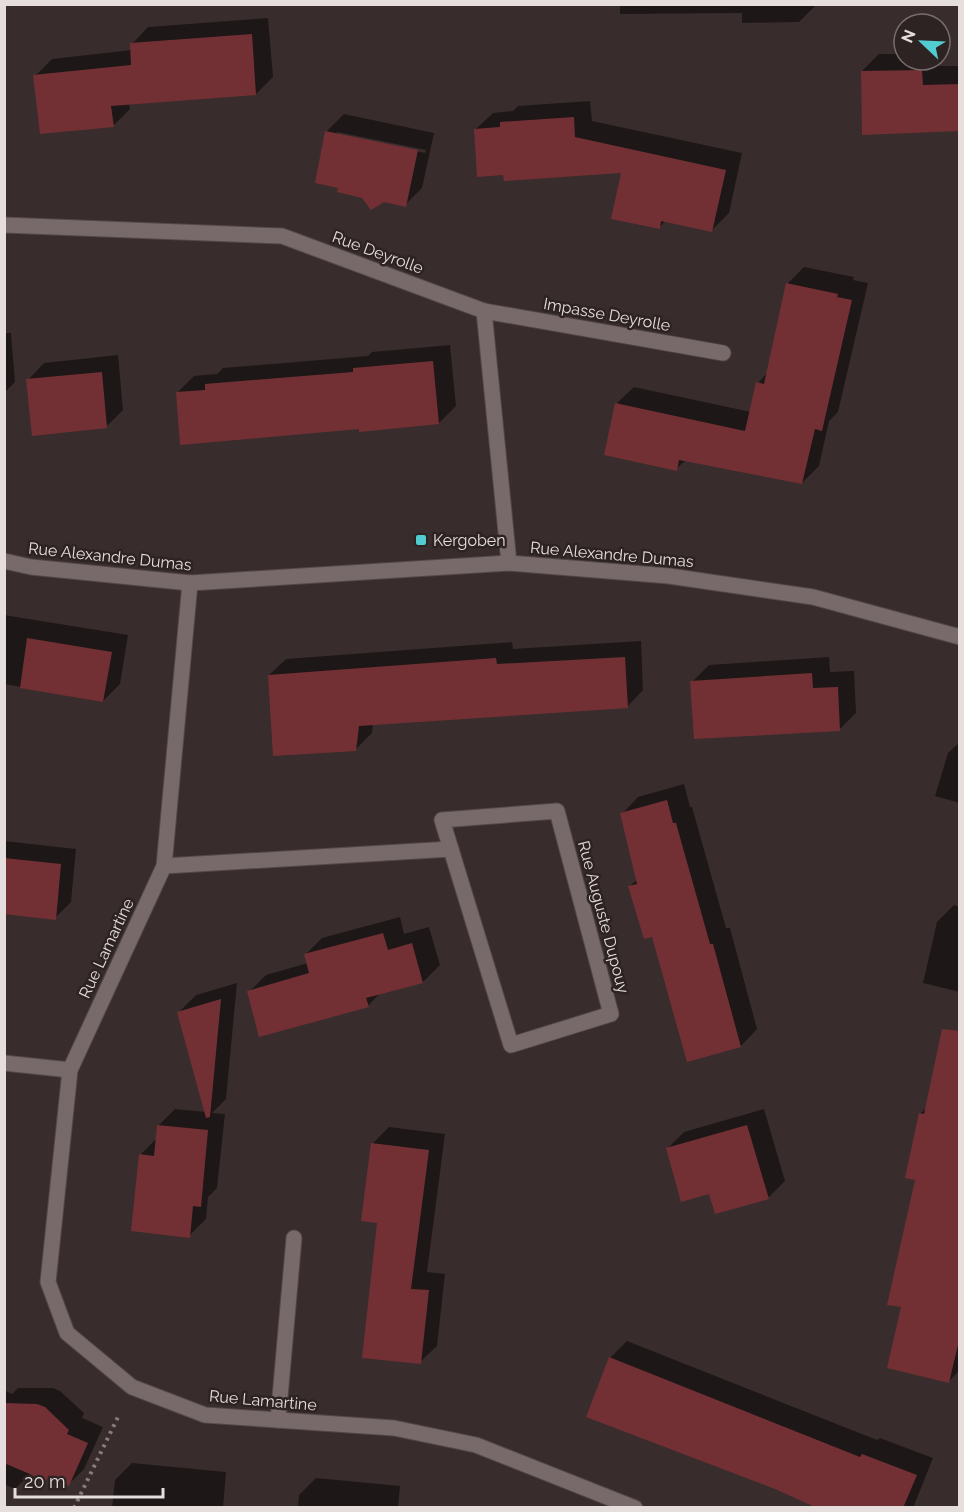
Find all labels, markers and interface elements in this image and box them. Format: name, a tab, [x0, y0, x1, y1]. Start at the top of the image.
north arrow	[892, 12, 952, 72]
text: N	[898, 27, 920, 46]
street label: Rue Deyrolle	[330, 227, 426, 278]
street label: Impasse Deyrolle	[542, 294, 672, 335]
place label: Kergoben	[433, 531, 506, 550]
marker: Kergoben	[414, 533, 428, 547]
street label: Rue Alexandre Dumas	[27, 538, 193, 575]
street label: Rue Alexandre Dumas	[529, 538, 695, 571]
street label: Rue Auguste Dupouy	[574, 839, 633, 996]
street label: Rue Lamartine	[75, 895, 138, 1001]
street label: Rue Lamartine	[208, 1386, 318, 1415]
scale bar	[15, 1461, 164, 1499]
text: 20 m	[24, 1471, 66, 1492]

